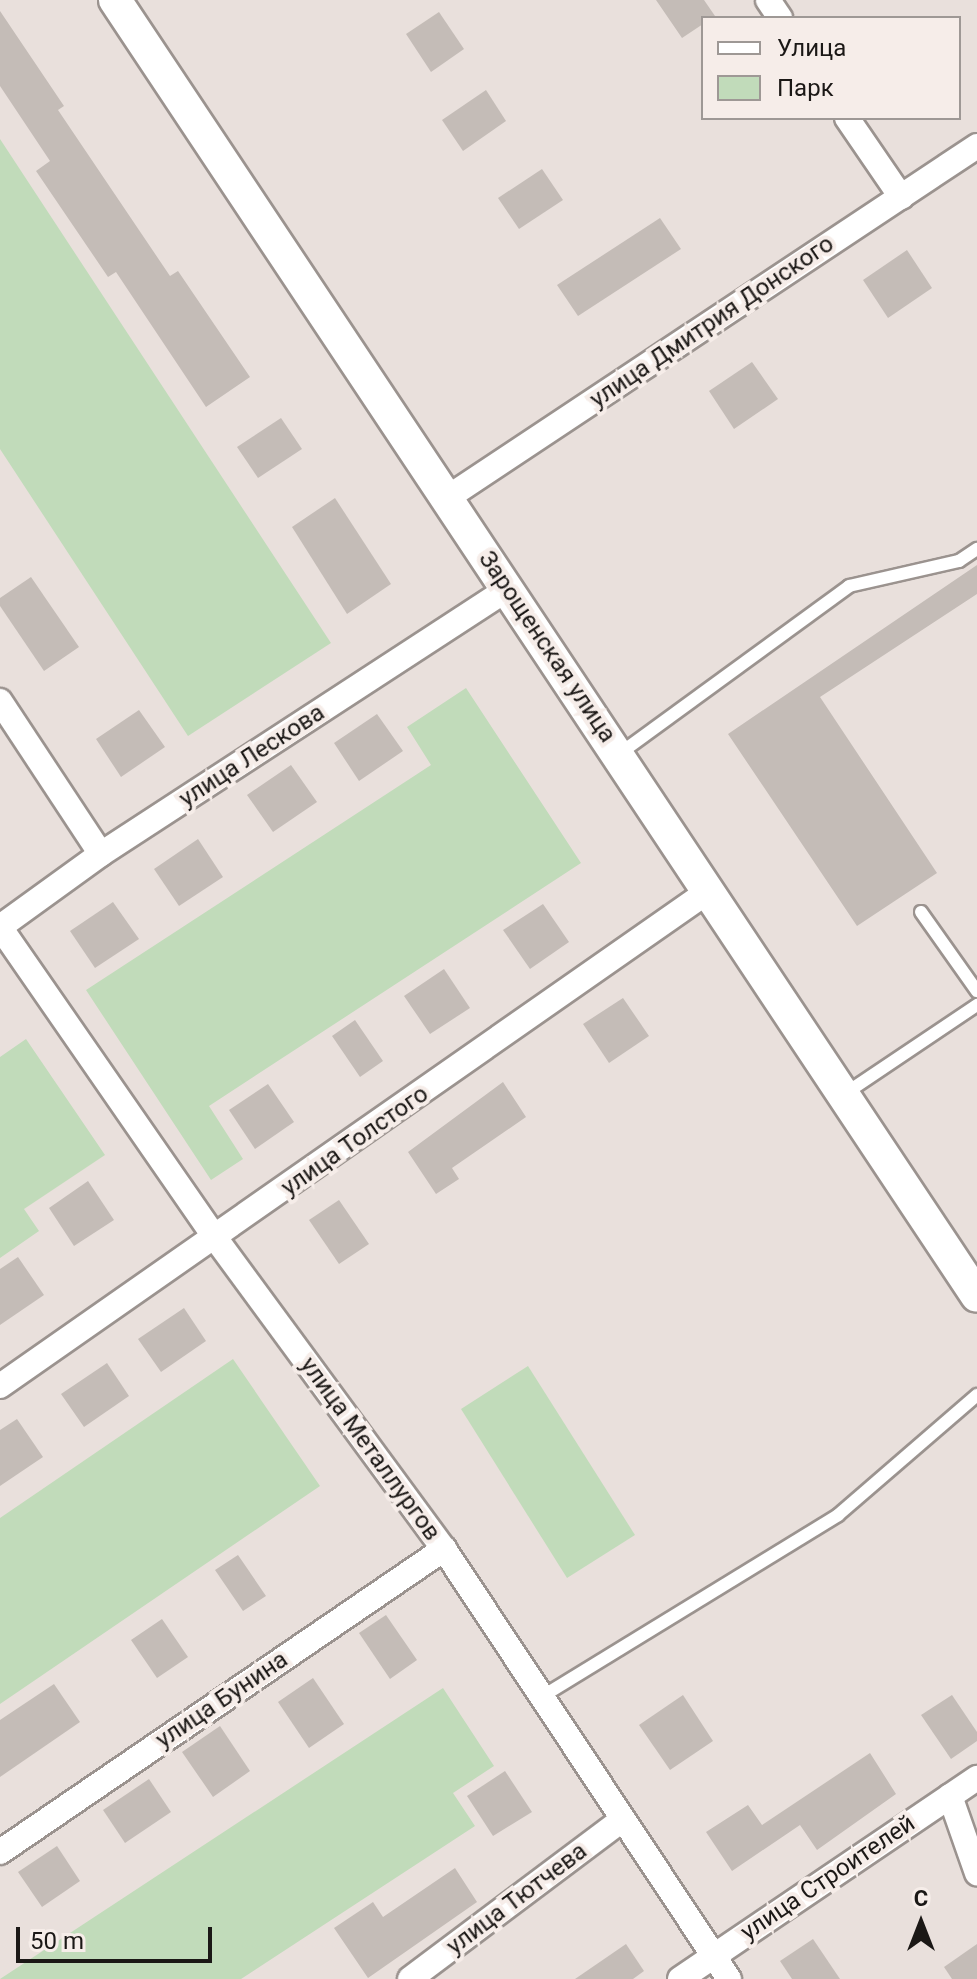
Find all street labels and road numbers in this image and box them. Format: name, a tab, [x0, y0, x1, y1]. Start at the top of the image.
street label: улица Дмитрия Донского	[585, 230, 839, 414]
street label: Зарощенская улица	[472, 546, 622, 748]
street label: улица Лескова	[174, 698, 330, 814]
street label: улица Толстого	[276, 1080, 434, 1202]
street label: улица Металлургов	[294, 1352, 446, 1546]
street label: улица Бунина	[151, 1645, 293, 1755]
street label: улица Строителей	[735, 1809, 921, 1947]
street label: улица Тютчева	[441, 1837, 593, 1961]

